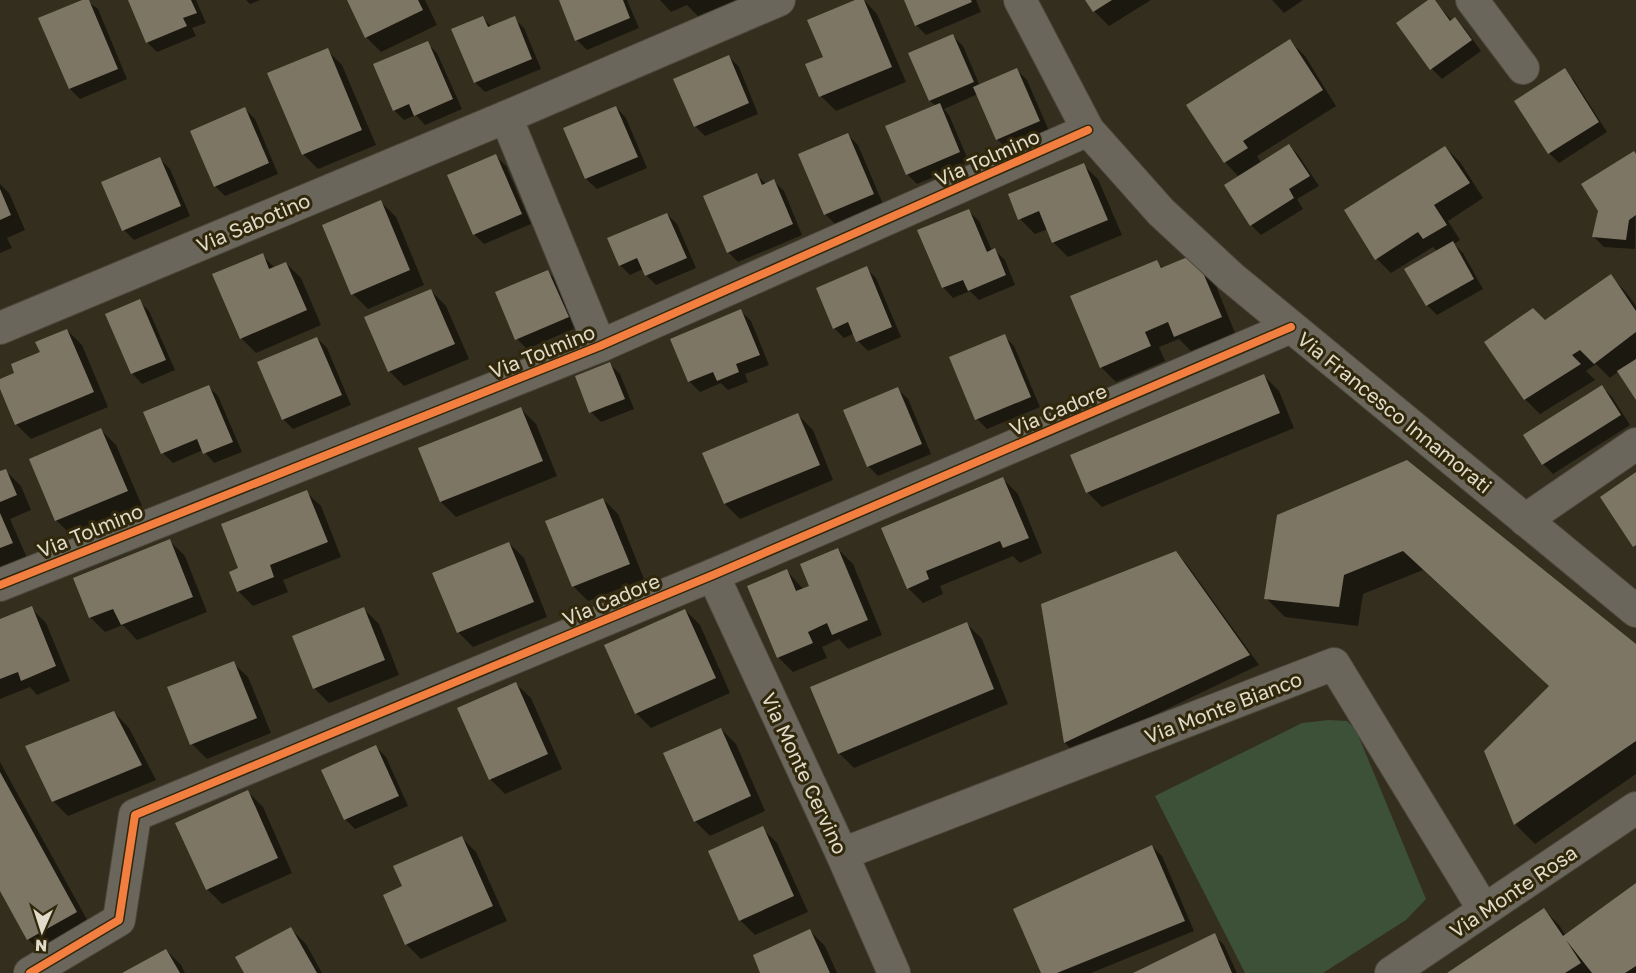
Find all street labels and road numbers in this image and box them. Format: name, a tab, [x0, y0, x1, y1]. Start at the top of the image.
street label: Via Tolmino	[931, 123, 1043, 191]
street label: Via Sabotino	[193, 187, 313, 257]
street label: Via Tolmino	[486, 319, 598, 383]
street label: Via Francesco Innamorati	[1293, 326, 1497, 498]
street label: Via Cadore	[1006, 378, 1110, 440]
street label: Via Tolmino	[34, 498, 146, 562]
street label: Via Cadore	[559, 568, 663, 630]
street label: Via Monte Bianco	[1141, 666, 1305, 748]
street label: Via Monte Cervino	[757, 688, 853, 858]
street label: Via Monte Rosa	[1445, 840, 1581, 942]

